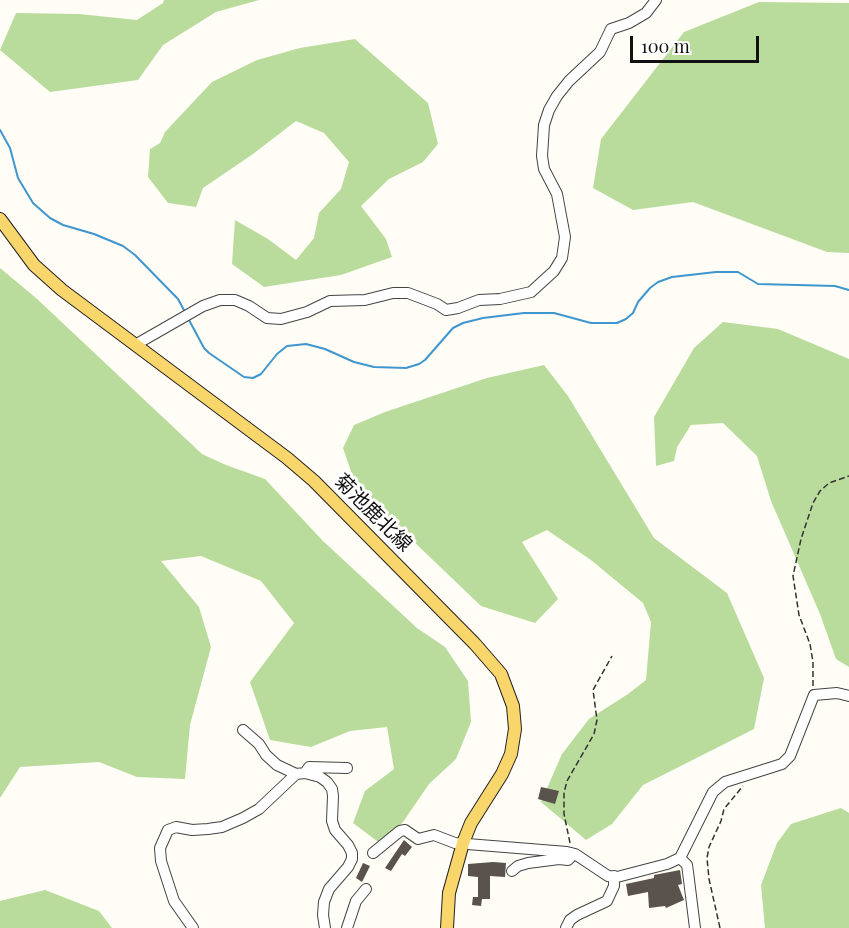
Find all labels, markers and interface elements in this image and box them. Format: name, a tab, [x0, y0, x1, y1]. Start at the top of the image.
scale bar	[633, 24, 762, 62]
text: 100 m	[641, 34, 690, 58]
street label: 菊池鹿北線	[329, 469, 417, 557]

